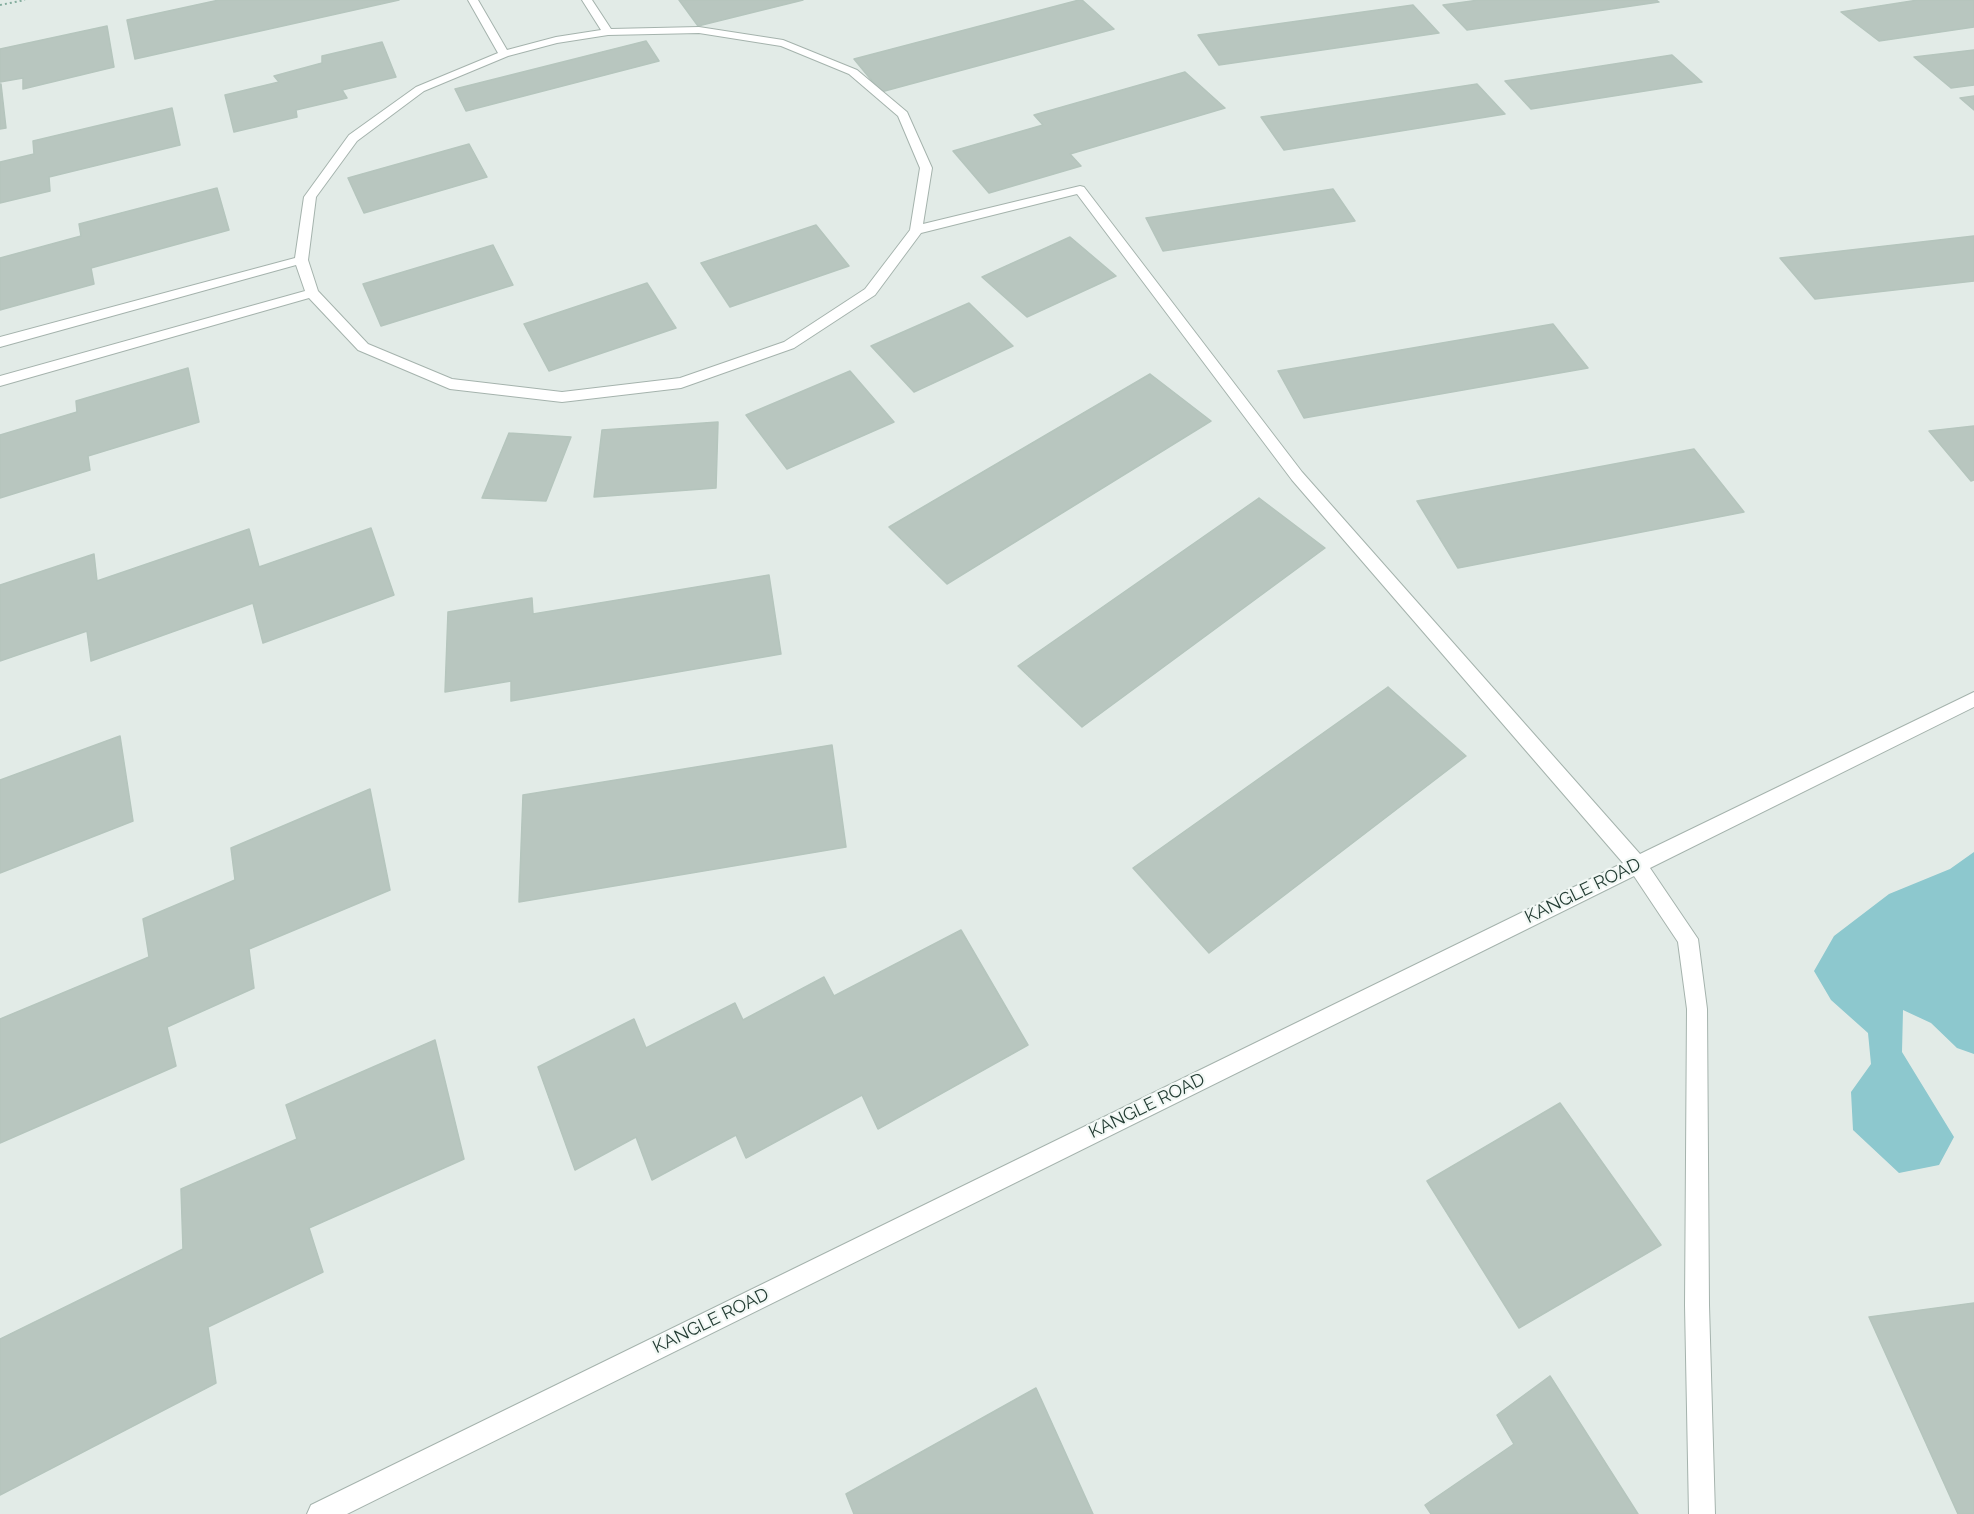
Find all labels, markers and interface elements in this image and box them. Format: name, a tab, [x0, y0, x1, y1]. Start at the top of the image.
street label: KANGLE ROAD	[1521, 854, 1645, 928]
street label: KANGLE ROAD	[1085, 1069, 1209, 1143]
street label: KANGLE ROAD	[649, 1284, 773, 1358]

